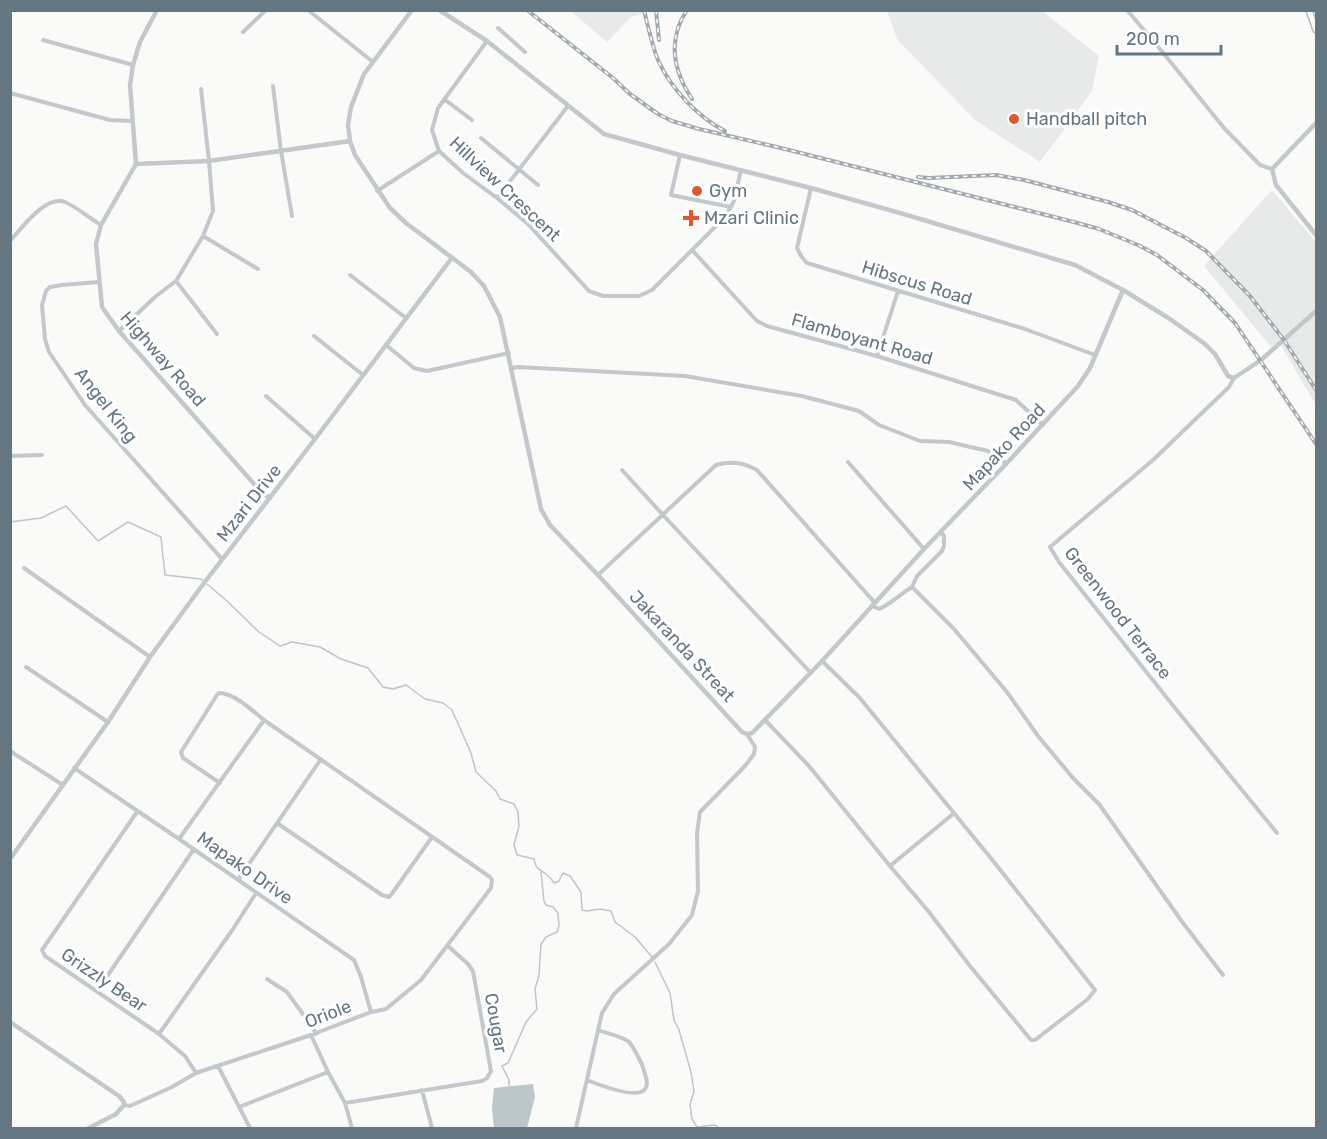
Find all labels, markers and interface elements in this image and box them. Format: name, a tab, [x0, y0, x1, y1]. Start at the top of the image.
scale bar	[1117, 18, 1220, 56]
text: 200 m	[1126, 28, 1180, 50]
place label: Handball pitch	[1026, 108, 1147, 130]
marker: Handball pitch	[1007, 112, 1021, 126]
street label: Hillview Crescent	[445, 132, 565, 246]
place label: Gym	[709, 180, 747, 202]
marker: Gym	[690, 184, 704, 198]
place label: Mzari Clinic	[704, 207, 799, 229]
marker: Mzari Clinic	[682, 209, 700, 227]
street label: Hibscus Road	[859, 256, 975, 310]
street label: Highway Road	[116, 307, 210, 411]
street label: Flamboyant Road	[789, 308, 935, 370]
street label: Angel King	[70, 363, 142, 447]
street label: Mapako Road	[958, 399, 1050, 495]
street label: Mzari Drive	[212, 460, 286, 546]
street label: Greenwood Terrace	[1060, 543, 1176, 683]
street label: Jakaranda Streat	[625, 586, 739, 706]
street label: Mapako Drive	[193, 827, 297, 909]
street label: Grizzly Bear	[57, 943, 151, 1017]
street label: Cougar	[480, 991, 512, 1055]
street label: Oriole	[302, 995, 354, 1033]

